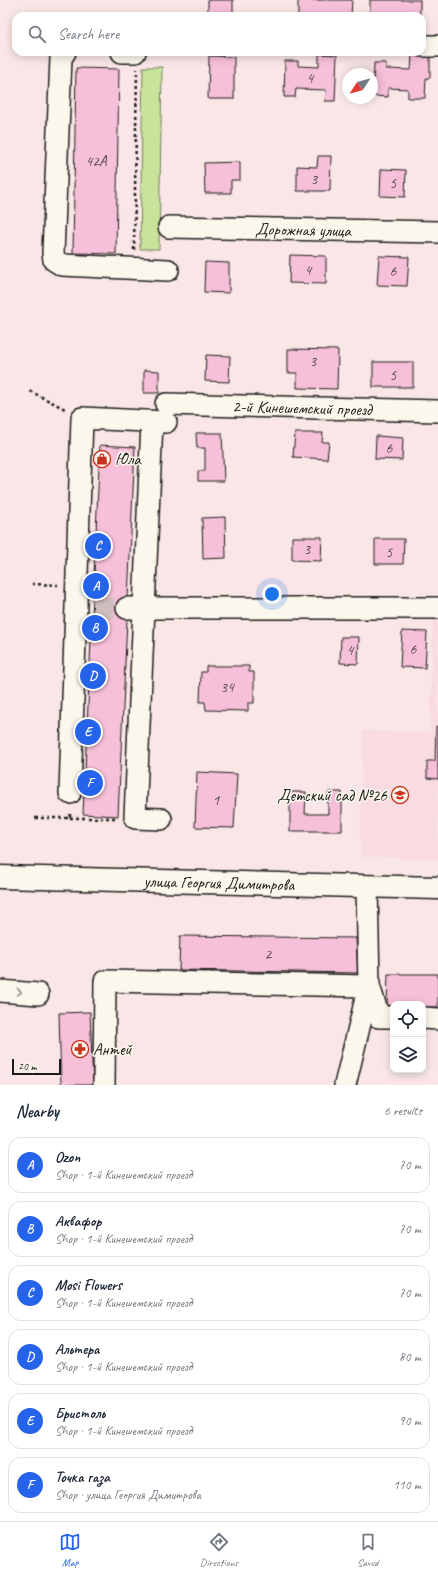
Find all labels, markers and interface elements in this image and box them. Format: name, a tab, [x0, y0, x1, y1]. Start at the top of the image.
search box	[12, 12, 426, 56]
icon: search	[26, 23, 48, 45]
text: Search here	[58, 25, 119, 44]
north arrow	[342, 68, 378, 104]
house number: 4	[307, 69, 315, 88]
house number: 42A	[85, 152, 108, 171]
house number: 3	[311, 170, 319, 189]
house number: 5	[390, 174, 398, 193]
street label: Дорожная улица	[255, 218, 353, 241]
house number: 4	[305, 261, 313, 280]
house number: 6	[390, 262, 398, 281]
house number: 3	[310, 352, 318, 371]
house number: 5	[390, 366, 398, 385]
street label: 2-й Кинешемский проезд	[232, 395, 374, 420]
house number: 6	[386, 439, 394, 458]
shop icon: Юла	[92, 449, 112, 469]
place label: Юла	[115, 449, 142, 470]
pin: C	[85, 531, 111, 561]
house number: 3	[304, 540, 312, 559]
house number: 5	[386, 543, 394, 562]
pin: A	[83, 571, 109, 601]
your location	[262, 584, 282, 604]
pin: B	[82, 613, 108, 643]
house number: 6	[410, 640, 418, 659]
house number: 4	[347, 641, 355, 660]
pin: D	[80, 661, 106, 691]
house number: 34	[220, 678, 235, 697]
pin: E	[75, 717, 101, 747]
pin: F	[77, 768, 103, 798]
place label: Детский сад №26	[277, 785, 388, 806]
school or university icon: Детский сад №26	[390, 785, 410, 805]
house number: 1	[213, 791, 221, 810]
street label: улица Георгия Димитрова	[142, 870, 296, 895]
house number: 2	[265, 945, 273, 964]
one-way arrow	[16, 988, 22, 997]
map controls	[390, 1001, 426, 1073]
button: locate	[390, 1001, 426, 1037]
button: layers	[390, 1037, 426, 1073]
pharmacy icon: Антей	[70, 1039, 90, 1059]
place label: Антей	[93, 1039, 132, 1060]
scale bar	[12, 1057, 61, 1076]
text: 20 m	[18, 1059, 37, 1073]
text: Nearby	[16, 1101, 59, 1122]
text: 6 results	[384, 1103, 422, 1119]
text: Ozon	[55, 1148, 80, 1167]
text: A	[27, 1157, 33, 1173]
text: 70 m	[399, 1157, 421, 1173]
text: Shop · 1-й Кинешемский проезд	[55, 1167, 192, 1183]
text: Аквафор	[55, 1212, 101, 1231]
text: B	[27, 1221, 33, 1237]
text: 70 m	[399, 1221, 421, 1237]
text: Shop · 1-й Кинешемский проезд	[55, 1231, 192, 1247]
text: Mosi Flowers	[55, 1276, 122, 1295]
text: C	[27, 1285, 33, 1301]
text: 70 m	[399, 1285, 421, 1301]
text: Shop · 1-й Кинешемский проезд	[55, 1295, 192, 1311]
text: Альтера	[55, 1340, 99, 1359]
text: D	[26, 1349, 34, 1365]
text: 80 m	[399, 1349, 421, 1365]
text: Shop · 1-й Кинешемский проезд	[55, 1359, 192, 1375]
text: Бристоль	[55, 1404, 105, 1423]
text: E	[27, 1413, 33, 1429]
text: 90 m	[399, 1413, 421, 1429]
text: Shop · 1-й Кинешемский проезд	[55, 1423, 192, 1439]
text: Точка газа	[55, 1468, 110, 1487]
text: F	[27, 1477, 33, 1493]
text: 110 m	[393, 1477, 421, 1493]
text: Shop · улица Георгия Димитрова	[55, 1487, 201, 1503]
tab: Map	[59, 1531, 81, 1569]
tab: Directions	[200, 1531, 238, 1569]
tab: Saved	[357, 1531, 379, 1569]

